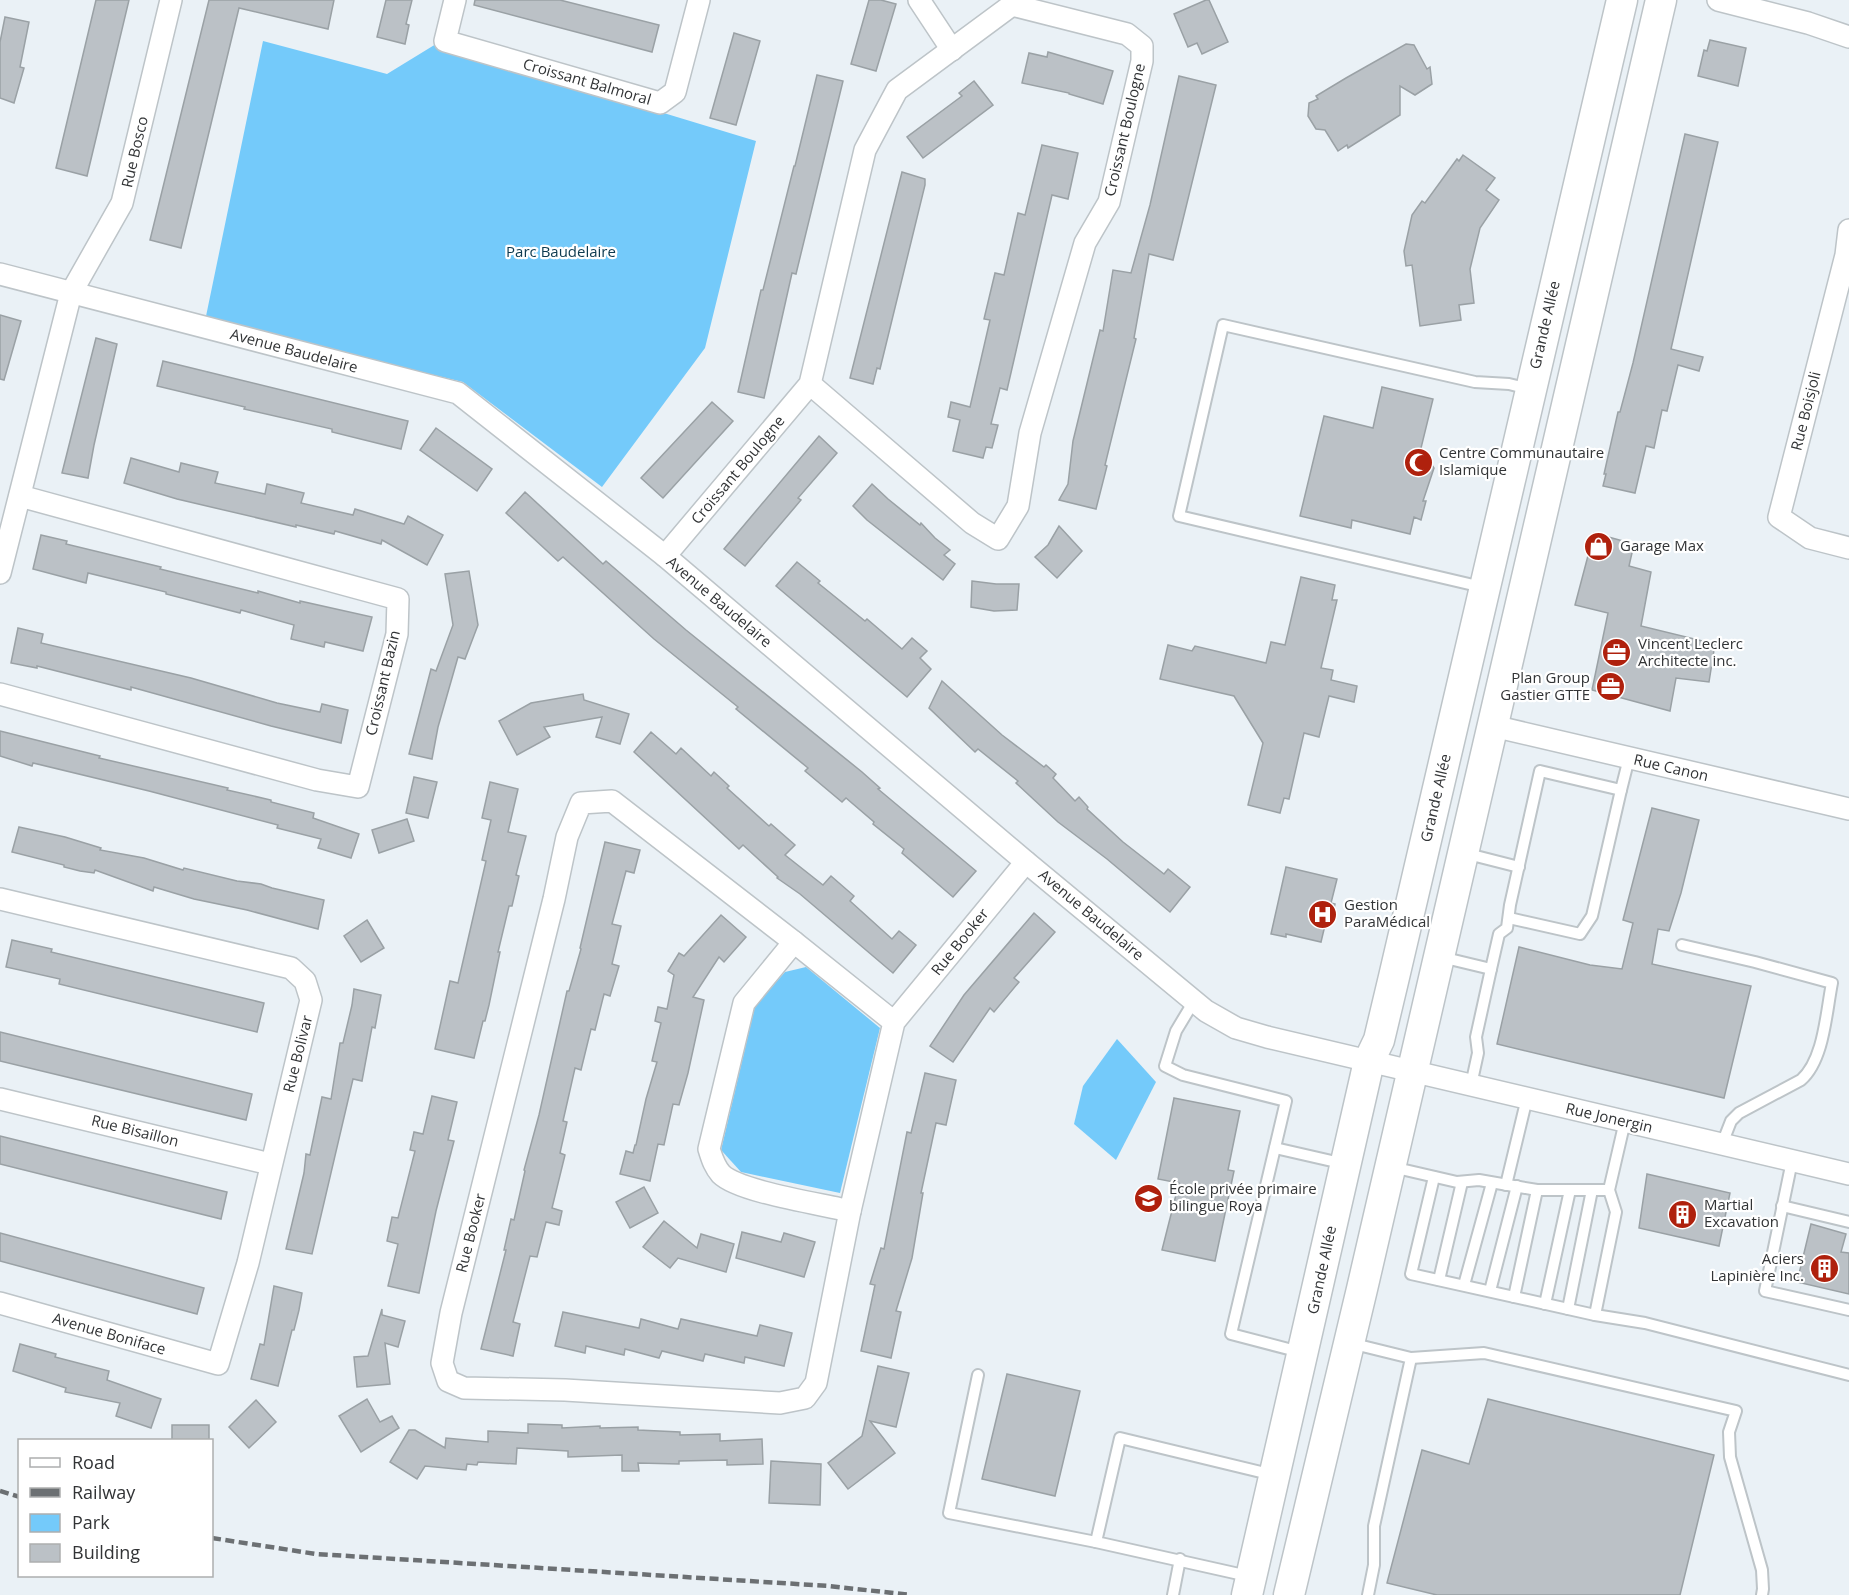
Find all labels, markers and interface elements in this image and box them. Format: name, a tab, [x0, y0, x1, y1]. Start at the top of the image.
street label: Croissant Balmoral	[521, 53, 654, 109]
street label: Croissant Boulogne	[1099, 61, 1149, 198]
street label: Rue Bosco	[116, 114, 152, 190]
park label: Parc Baudelaire	[506, 241, 616, 261]
street label: Grande Allée	[1524, 279, 1564, 371]
street label: Avenue Baudelaire	[228, 323, 360, 377]
street label: Rue Boisjoli	[1786, 369, 1825, 452]
street label: Croissant Boulogne	[686, 411, 789, 528]
place label: Centre Communautaire Islamique	[1439, 442, 1604, 479]
mosque icon: Centre Communautaire Islamique	[1402, 446, 1434, 478]
shop icon: Garage Max	[1583, 530, 1615, 562]
place label: Garage Max	[1620, 535, 1704, 555]
street label: Avenue Baudelaire	[663, 551, 776, 651]
street label: Croissant Bazin	[360, 628, 404, 737]
place label: Vincent Leclerc Architecte inc.	[1638, 633, 1743, 670]
office icon: Vincent Leclerc Architecte inc.	[1601, 637, 1633, 669]
place label: Plan Group Gastier GTTE	[1500, 667, 1590, 704]
office icon: Plan Group Gastier GTTE	[1595, 671, 1627, 703]
street label: Rue Canon	[1632, 749, 1710, 785]
street label: Grande Allée	[1415, 752, 1455, 844]
street label: Avenue Baudelaire	[1035, 864, 1148, 964]
place label: Gestion ParaMédical	[1344, 894, 1430, 931]
hospital icon: Gestion ParaMédical	[1307, 898, 1339, 930]
street label: Rue Booker	[926, 904, 992, 979]
street label: Rue Bolivar	[278, 1013, 316, 1095]
street label: Rue Jonergin	[1564, 1097, 1655, 1137]
street label: Rue Bisaillon	[89, 1110, 181, 1151]
place label: École privée primaire bilingue Roya	[1169, 1178, 1317, 1215]
school or university icon: École privée primaire bilingue Roya	[1132, 1182, 1164, 1214]
street label: Rue Booker	[451, 1191, 490, 1274]
place label: Martial Excavation	[1704, 1194, 1779, 1231]
building icon: Martial Excavation	[1667, 1198, 1699, 1230]
street label: Grande Allée	[1302, 1224, 1340, 1316]
place label: Aciers Lapinière Inc.	[1710, 1248, 1804, 1285]
building icon: Aciers Lapinière Inc.	[1809, 1252, 1841, 1284]
street label: Avenue Boniface	[50, 1307, 168, 1359]
legend	[18, 1439, 213, 1577]
text: Road	[72, 1450, 115, 1474]
text: Railway	[72, 1480, 136, 1504]
text: Park	[72, 1510, 110, 1534]
text: Building	[72, 1540, 140, 1564]

